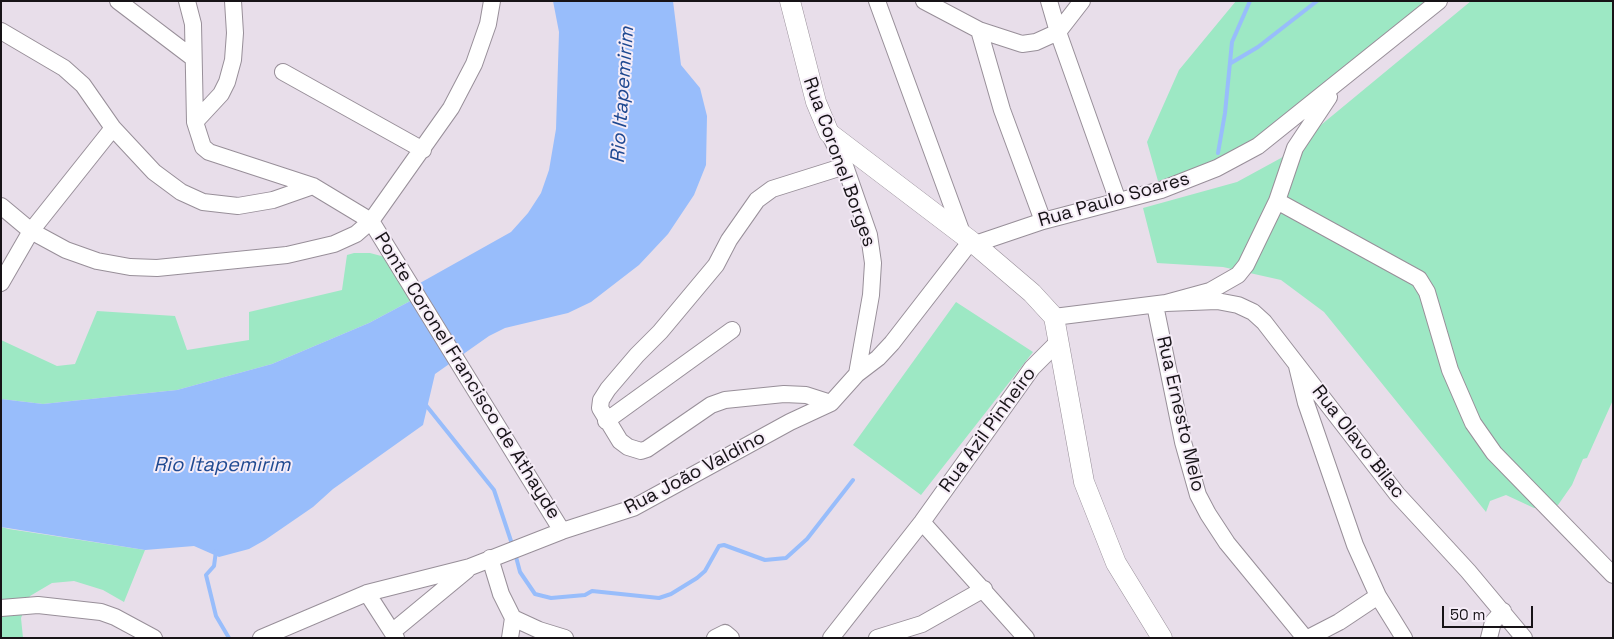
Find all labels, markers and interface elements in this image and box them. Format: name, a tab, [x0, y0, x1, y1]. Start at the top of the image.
water label: Rio Itapemirim	[606, 26, 640, 164]
street label: Rua Coronel Borges	[798, 74, 880, 250]
street label: Rua Paulo Soares	[1036, 167, 1192, 233]
street label: Ponte Coronel Francisco de Athayde	[369, 229, 565, 523]
street label: Rua Ernesto Melo	[1151, 334, 1209, 494]
street label: Rua Azil Pinheiro	[935, 363, 1041, 497]
street label: Rua Olavo Bilac	[1307, 381, 1409, 503]
street label: Rua João Valdino	[621, 426, 769, 520]
water label: Rio Itapemirim	[153, 454, 291, 478]
scale bar	[1444, 596, 1535, 628]
text: 50 m	[1450, 605, 1485, 624]

